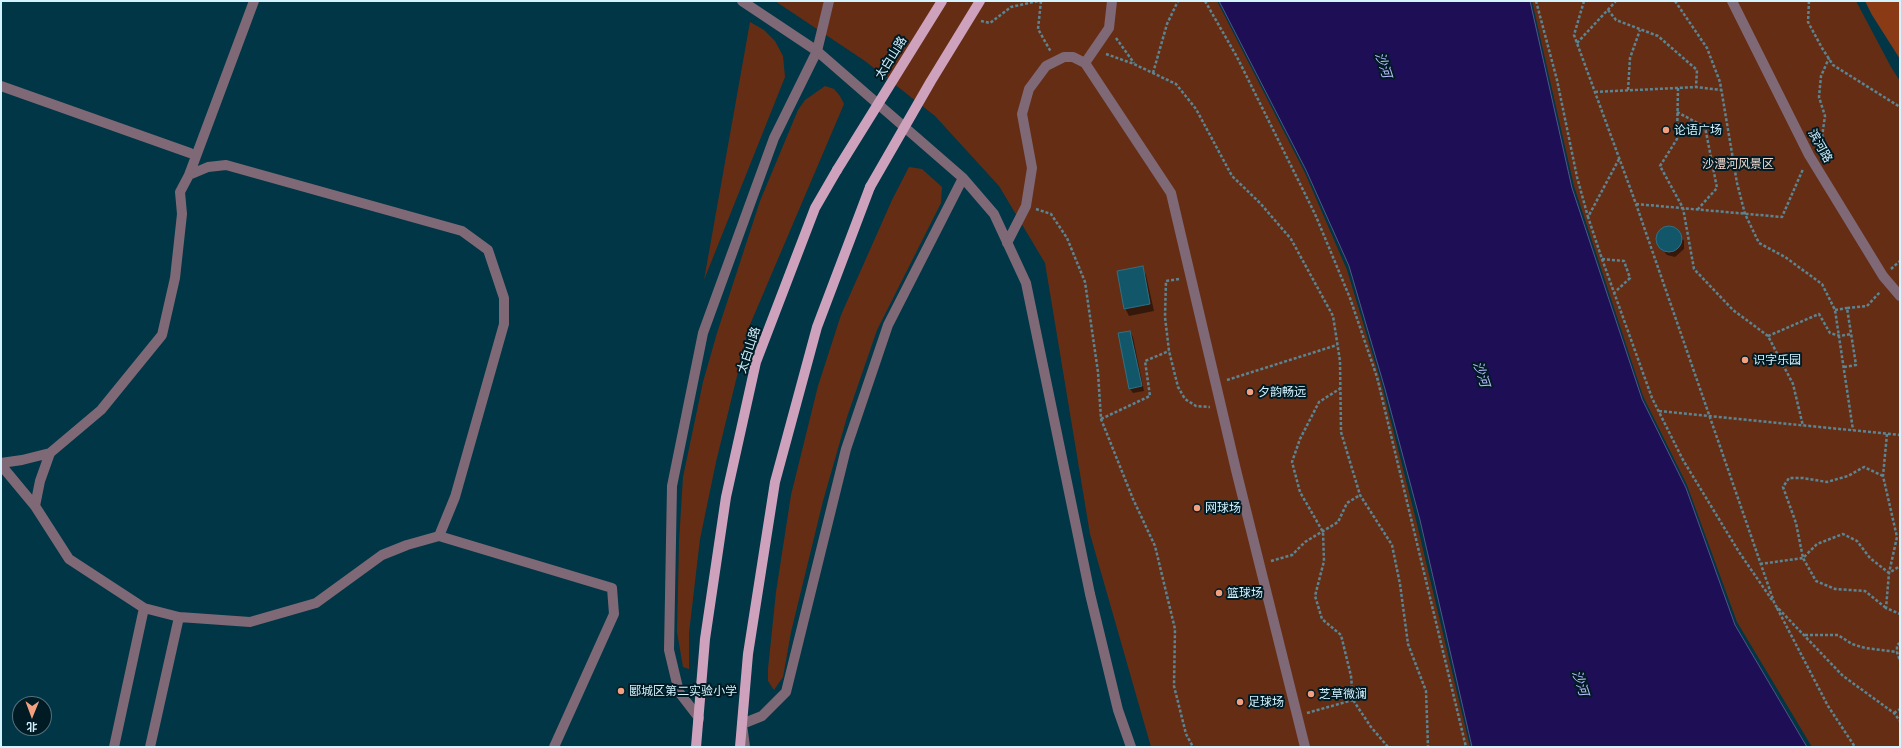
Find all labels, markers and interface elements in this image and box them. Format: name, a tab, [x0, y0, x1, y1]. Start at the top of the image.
street label: 太白山路	[872, 34, 910, 82]
water label: 沙河	[1372, 50, 1394, 80]
place label: 论语广场	[1674, 123, 1722, 137]
marker: 论语广场	[1661, 125, 1671, 135]
street label: 滨河路	[1805, 127, 1835, 165]
park label: 沙澧河风景区	[1702, 157, 1774, 171]
street label: 太白山路	[735, 325, 763, 375]
place label: 识字乐园	[1753, 353, 1801, 367]
marker: 识字乐园	[1740, 355, 1750, 365]
water label: 沙河	[1470, 359, 1492, 389]
place label: 夕韵畅远	[1258, 385, 1306, 399]
marker: 夕韵畅远	[1245, 387, 1255, 397]
place label: 网球场	[1205, 501, 1241, 515]
marker: 网球场	[1192, 503, 1202, 513]
place label: 篮球场	[1227, 586, 1263, 600]
marker: 篮球场	[1214, 588, 1224, 598]
water label: 沙河	[1569, 668, 1591, 698]
place label: 郾城区第二实验小学	[629, 684, 737, 698]
marker: 郾城区第二实验小学	[616, 686, 626, 696]
place label: 芝草微澜	[1319, 687, 1367, 701]
marker: 芝草微澜	[1306, 689, 1316, 699]
place label: 足球场	[1248, 695, 1284, 709]
north arrow	[12, 696, 52, 736]
marker: 足球场	[1235, 697, 1245, 707]
text: 北	[26, 721, 37, 733]

